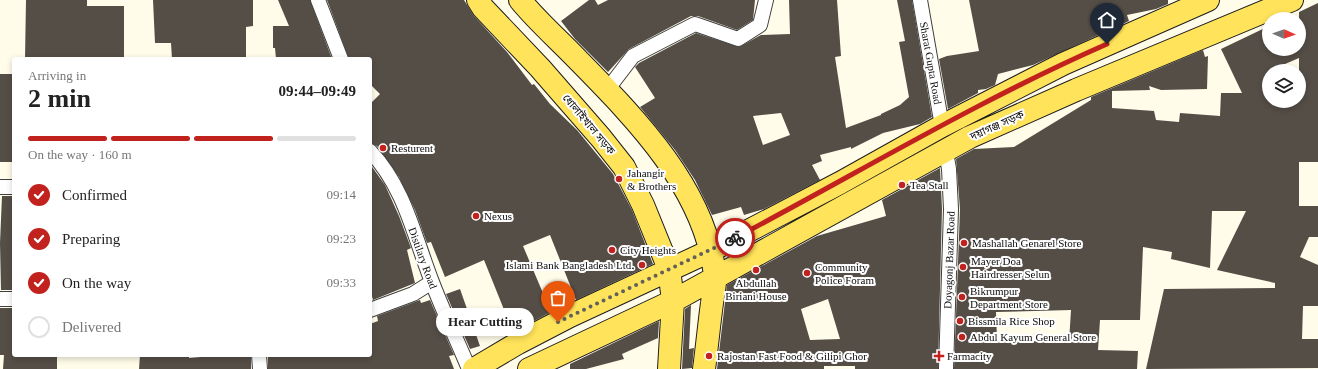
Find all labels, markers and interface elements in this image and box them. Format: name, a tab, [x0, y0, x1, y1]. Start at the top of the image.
pin	[1090, 3, 1124, 44]
icon: home	[1096, 9, 1118, 31]
north arrow	[1262, 12, 1306, 56]
map controls	[1262, 12, 1306, 108]
street label: Sharat Gupta Road	[918, 21, 944, 106]
button: layers	[1262, 64, 1306, 108]
text: Arriving in	[28, 68, 86, 83]
text: 09:44–09:49	[279, 83, 356, 99]
text: 2 min	[28, 84, 91, 113]
street label: ধোলাইখাল সড়ক	[560, 91, 618, 157]
street label: দয়াগঞ্জ সড়ক	[967, 108, 1026, 143]
place label: Resturent	[391, 142, 433, 154]
marker: Resturent	[378, 143, 388, 153]
text: On the way · 160 m	[28, 147, 132, 162]
place label: Jahangir & Brothers	[627, 167, 676, 192]
marker: Jahangir & Brothers	[614, 174, 624, 184]
place label: Tea Stall	[910, 179, 949, 191]
marker: Tea Stall	[897, 180, 907, 190]
icon: check	[28, 184, 50, 206]
text: Confirmed	[62, 187, 127, 203]
text: 09:14	[326, 187, 356, 202]
place label: Nexus	[484, 210, 512, 222]
street label: Doyagonj Bazar Road	[941, 210, 957, 309]
marker: Nexus	[471, 211, 481, 221]
courier	[715, 218, 755, 258]
street label: Distilary Road	[406, 226, 440, 291]
icon: bike	[724, 227, 746, 249]
icon: check	[28, 228, 50, 250]
text: Preparing	[62, 231, 120, 247]
text: 09:23	[326, 231, 356, 246]
place label: Mashallah Genarel Store	[972, 237, 1081, 249]
marker: Mashallah Genarel Store	[959, 238, 969, 248]
place label: City Heights	[620, 244, 676, 256]
marker: City Heights	[607, 245, 617, 255]
place label: Mayer Doa Hairdresser Selun	[971, 255, 1050, 280]
place label: Islami Bank Bangladesh Ltd.	[506, 259, 634, 271]
marker: Islami Bank Bangladesh Ltd.	[637, 260, 647, 270]
place label: Community Police Foram	[815, 261, 874, 286]
marker: Mayer Doa Hairdresser Selun	[958, 262, 968, 272]
marker: Abdullah Biriani House	[751, 265, 761, 275]
marker: Community Police Foram	[802, 268, 812, 278]
icon: check	[28, 272, 50, 294]
text: On the way	[62, 275, 131, 291]
text: 09:33	[326, 275, 356, 290]
place label: Abdullah Biriani House	[725, 277, 787, 302]
pin	[541, 281, 575, 322]
place label: Bikrumpur Department Store	[970, 285, 1048, 310]
icon: bag	[547, 287, 569, 309]
marker: Bikrumpur Department Store	[957, 292, 967, 302]
callout: Hear Cutting	[436, 308, 534, 336]
text: Hear Cutting	[448, 314, 522, 329]
place label: Bissmila Rice Shop	[968, 315, 1055, 327]
marker: Bissmila Rice Shop	[955, 316, 965, 326]
text: Delivered	[62, 319, 121, 335]
place label: Abdul Kayum General Store	[970, 331, 1096, 343]
marker: Abdul Kayum General Store	[957, 332, 967, 342]
place label: Rajostan Fast Food & Gilipi Ghor	[717, 350, 867, 362]
place label: Farmacity	[947, 350, 992, 362]
marker: Rajostan Fast Food & Gilipi Ghor	[704, 351, 714, 361]
marker: Farmacity	[934, 351, 944, 361]

